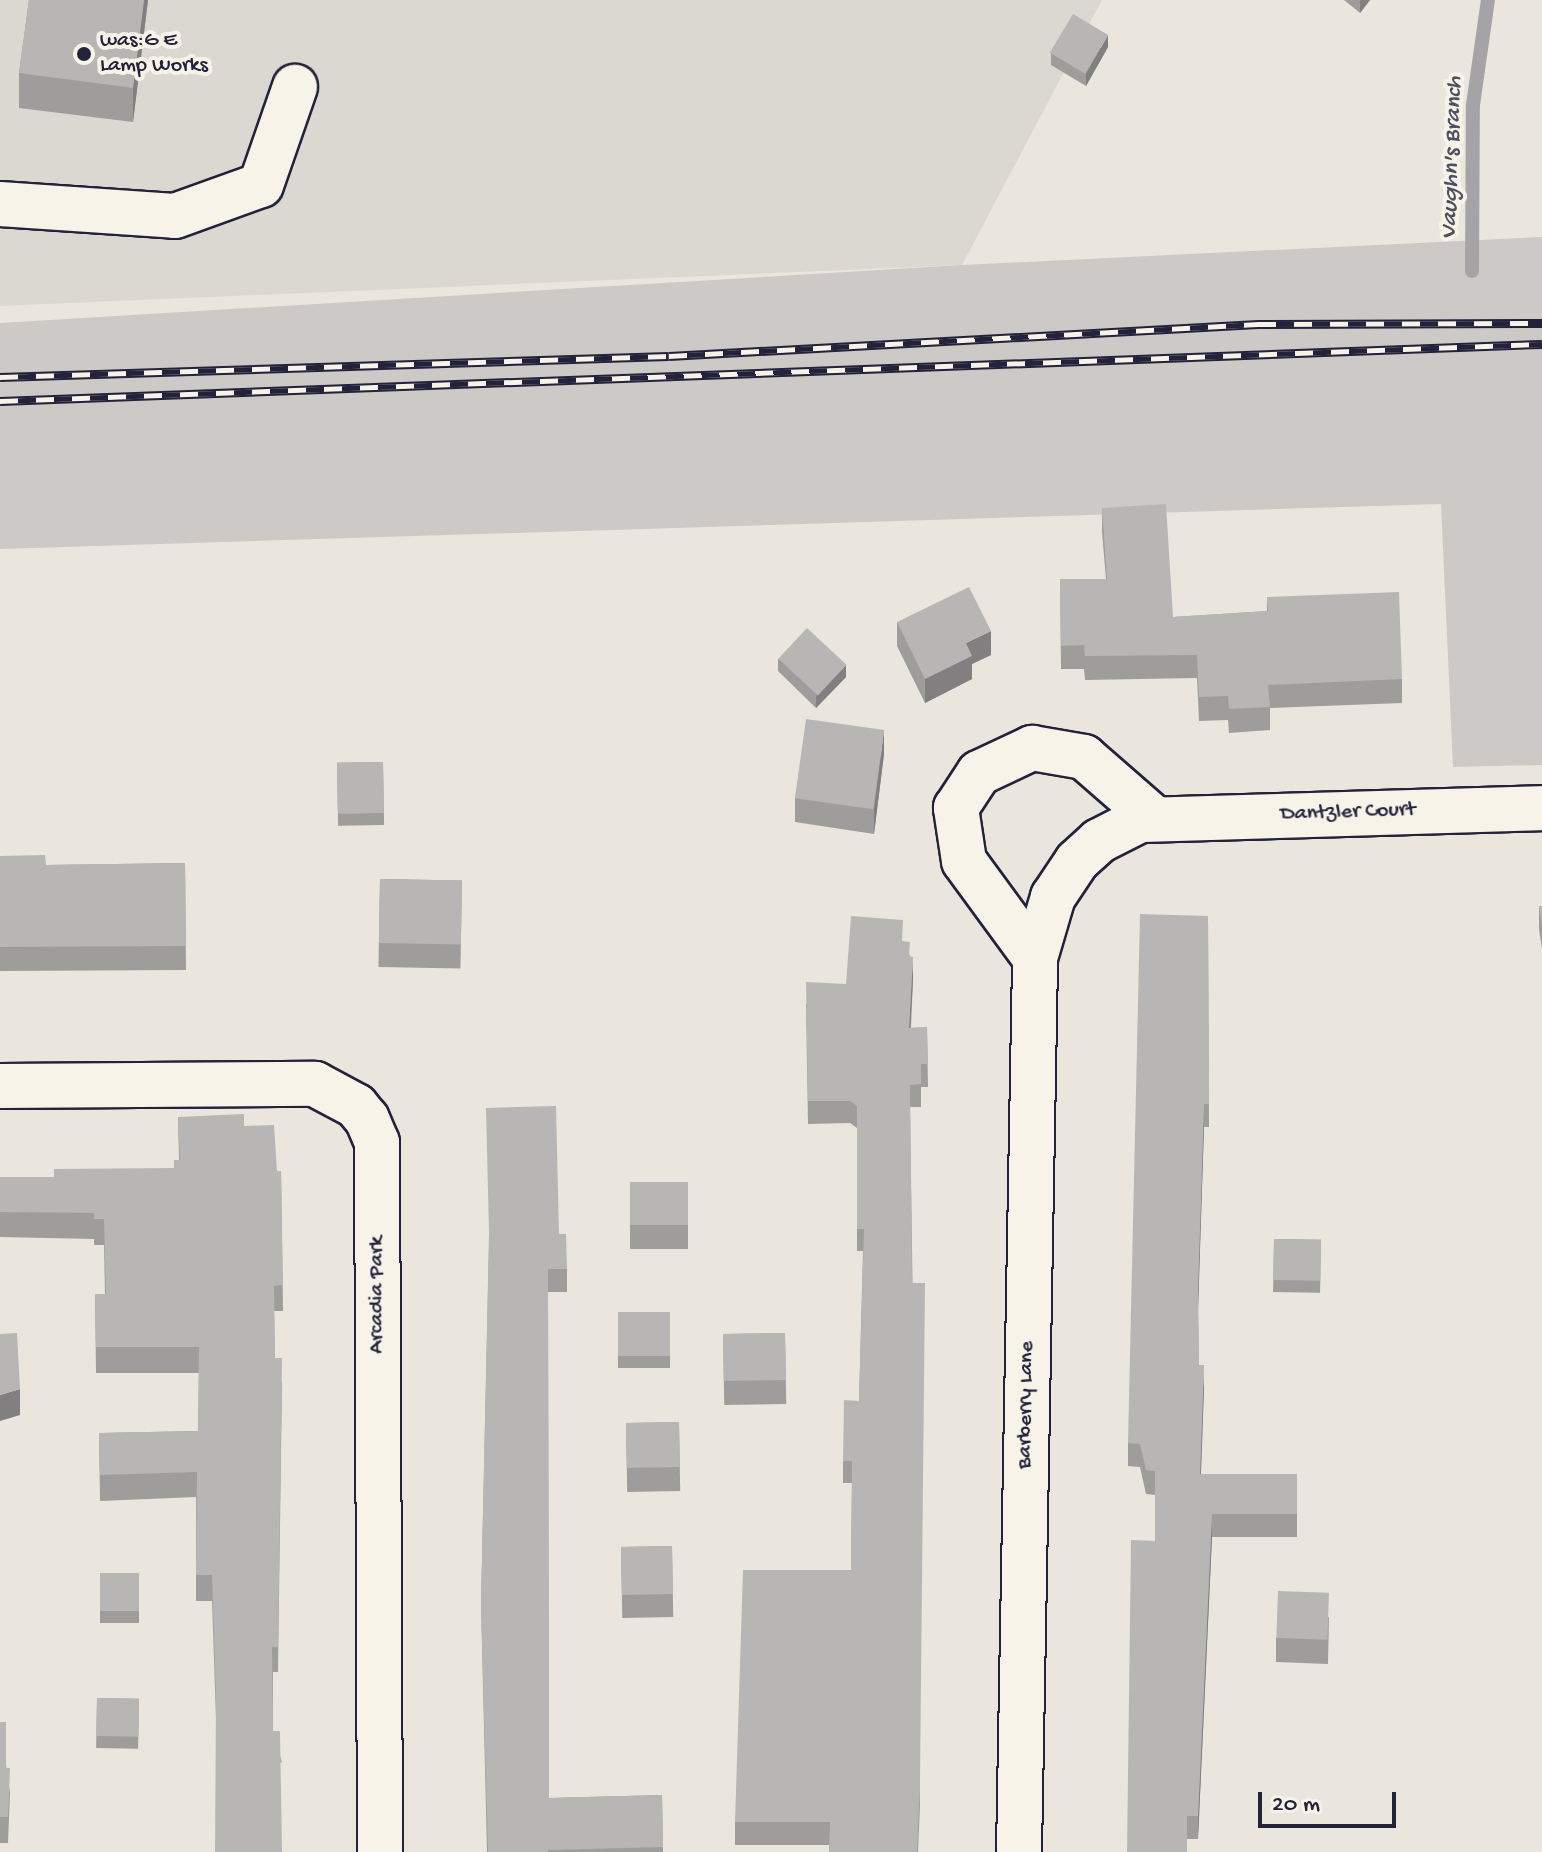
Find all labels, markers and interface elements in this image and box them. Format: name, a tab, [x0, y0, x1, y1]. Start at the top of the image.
place label: was:G E Lamp Works	[100, 28, 208, 80]
marker: was:G E Lamp Works	[75, 45, 93, 63]
water label: Vaughn's Branch	[1436, 76, 1470, 240]
street label: Dantzler Court	[1280, 797, 1416, 829]
street label: Arcadia Park	[365, 1236, 391, 1354]
street label: Barberry Lane	[1013, 1341, 1041, 1469]
scale bar	[1262, 1776, 1400, 1826]
text: 20 m	[1272, 1791, 1320, 1820]

